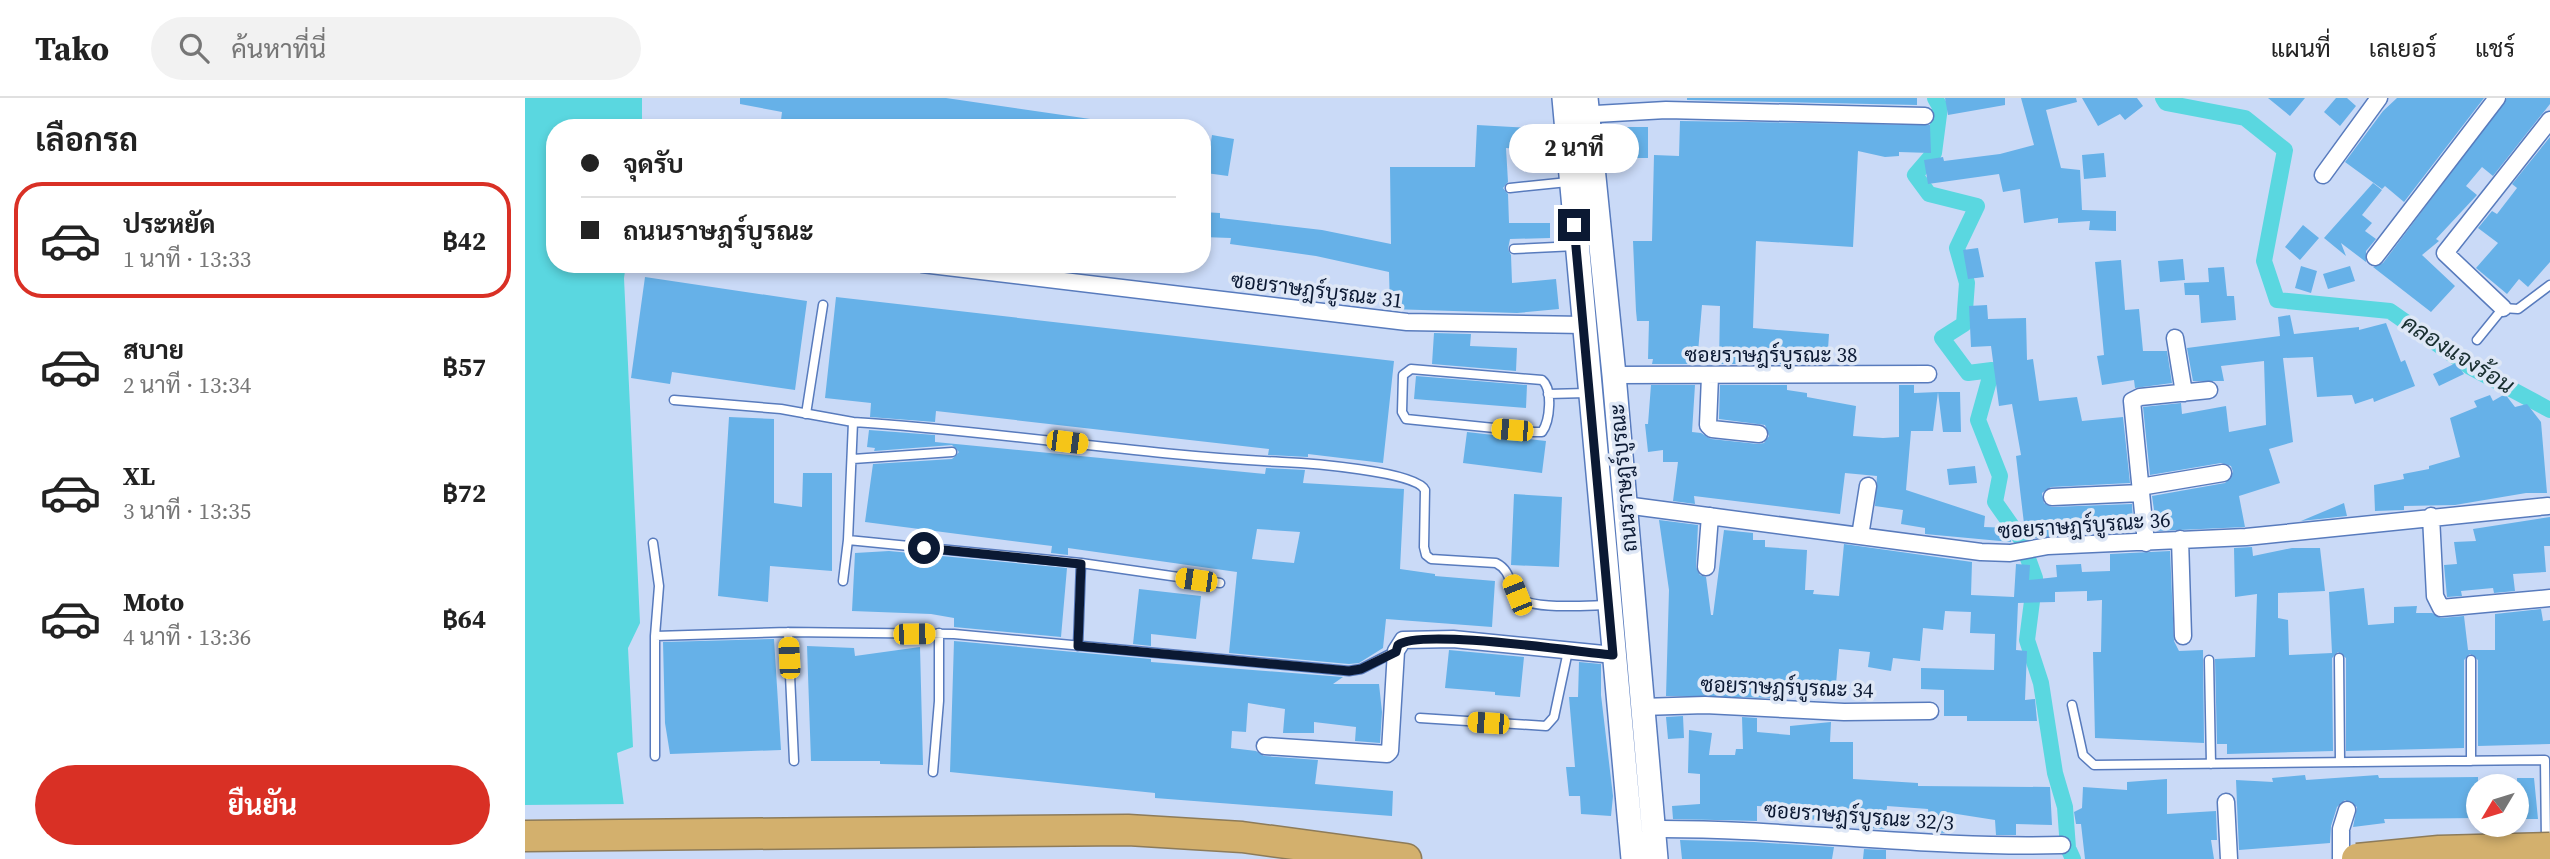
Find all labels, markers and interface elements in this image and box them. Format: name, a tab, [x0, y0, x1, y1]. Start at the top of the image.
search box	[151, 17, 641, 80]
text: Tako	[35, 26, 109, 71]
icon: search	[175, 29, 213, 67]
text: ค้นหาที่นี่	[231, 31, 326, 67]
text: แผนที่	[2271, 32, 2331, 65]
text: เลเยอร์	[2369, 32, 2437, 65]
text: แชร์	[2475, 32, 2515, 65]
text: เลือกรถ	[35, 118, 138, 162]
callout: 2 นาที	[1509, 123, 1639, 172]
text: 2 นาที	[1544, 132, 1604, 164]
text: จุดรับ	[623, 146, 684, 182]
text: ประหยัด	[123, 206, 216, 242]
icon: car	[39, 209, 102, 272]
route end	[1558, 209, 1590, 241]
text: ถนนราษฎร์บูรณะ	[623, 213, 813, 249]
text: ฿42	[442, 223, 486, 259]
text: 1 นาที · 13:33	[123, 243, 251, 275]
street label: ซอยราษฎร์บูรณะ 31	[1229, 265, 1405, 316]
water label: คลองแจงร้อน	[2396, 307, 2521, 401]
text: สบาย	[123, 332, 184, 368]
icon: car	[39, 335, 102, 398]
street label: ซอยราษฎร์บูรณะ 38	[1684, 340, 1858, 370]
text: ฿57	[442, 349, 486, 385]
text: 2 นาที · 13:34	[123, 369, 251, 401]
street label: ถนนราษฎร์บูรณะ	[1602, 402, 1645, 553]
car	[1491, 418, 1534, 442]
car	[1045, 429, 1090, 455]
text: XL	[123, 458, 155, 494]
icon: car	[39, 461, 102, 524]
text: ฿72	[442, 475, 486, 511]
text: 3 นาที · 13:35	[123, 495, 251, 527]
street label: ซอยราษฎร์บูรณะ 36	[1997, 504, 2171, 547]
route start	[908, 532, 940, 564]
car	[1174, 567, 1219, 593]
car	[1500, 572, 1535, 618]
text: Moto	[123, 584, 184, 620]
icon: car	[39, 587, 102, 650]
text: ฿64	[442, 601, 486, 637]
text: 4 นาที · 13:36	[123, 621, 251, 653]
car	[893, 623, 936, 645]
car	[778, 636, 801, 680]
street label: ซอยราษฎร์บูรณะ 34	[1700, 669, 1875, 706]
car	[1467, 711, 1510, 735]
button: ยืนยัน	[35, 765, 490, 845]
north arrow	[2466, 774, 2529, 836]
map controls	[2466, 774, 2529, 837]
street label: ซอยราษฎร์บูรณะ 32/3	[1763, 795, 1955, 838]

